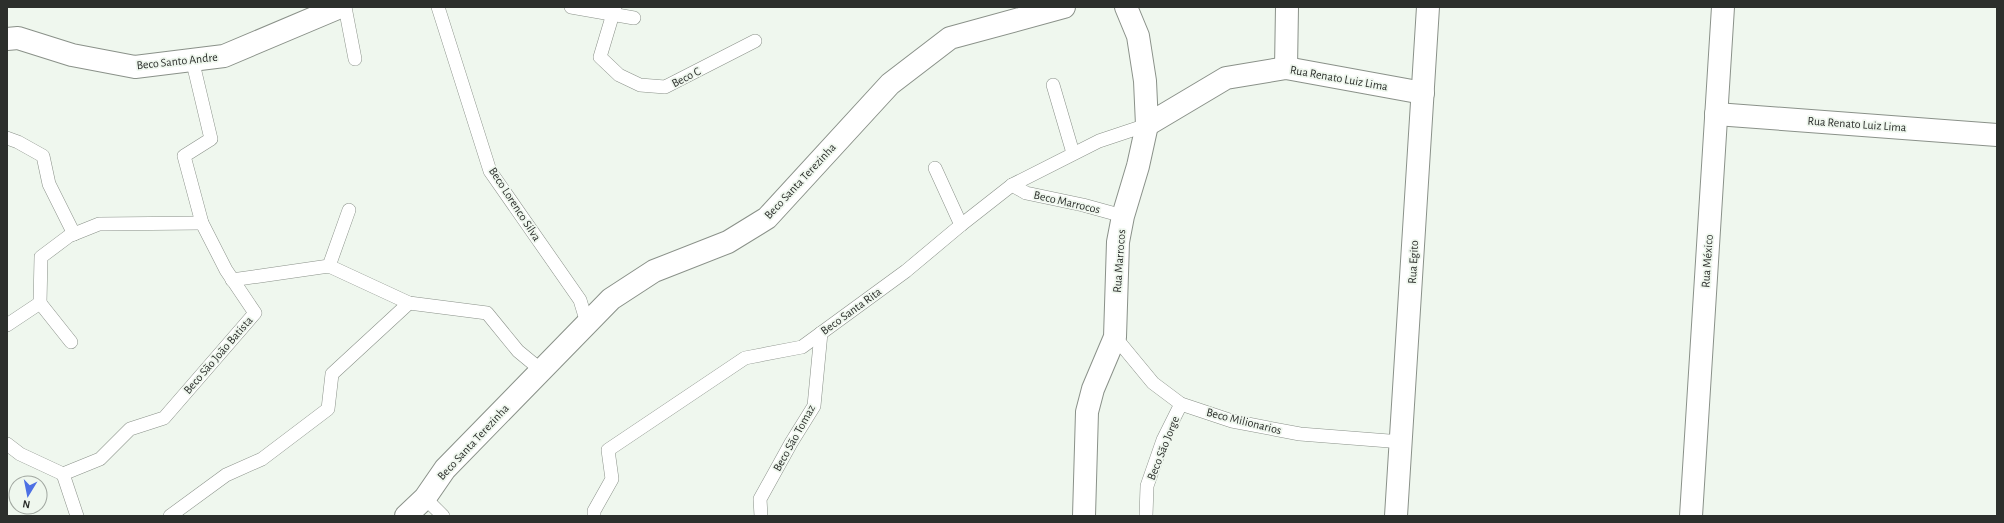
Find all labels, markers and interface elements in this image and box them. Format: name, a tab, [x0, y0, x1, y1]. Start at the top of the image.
street label: Beco Santo Andre	[136, 51, 218, 71]
street label: Rua Renato Luiz Lima	[1289, 63, 1389, 93]
street label: Beco C	[670, 65, 702, 89]
street label: Rua Renato Luiz Lima	[1807, 115, 1907, 133]
street label: Beco Santa Terezinha	[762, 141, 838, 221]
street label: Beco Lorenco Silva	[487, 165, 543, 243]
street label: Beco Marrocos	[1033, 189, 1101, 215]
street label: Rua Marrocos	[1111, 229, 1127, 293]
street label: Rua México	[1699, 234, 1715, 288]
street label: Rua Egito	[1406, 240, 1420, 284]
street label: Beco Santa Rita	[818, 285, 884, 337]
street label: Beco São João Batista	[181, 314, 255, 396]
street label: Beco Santa Terezinha	[435, 402, 511, 482]
street label: Beco São Tomaz	[771, 403, 817, 473]
street label: Beco Milionarios	[1205, 406, 1283, 436]
street label: Beco São Jorge	[1145, 414, 1181, 482]
north arrow	[8, 475, 48, 515]
text: N	[22, 498, 31, 510]

